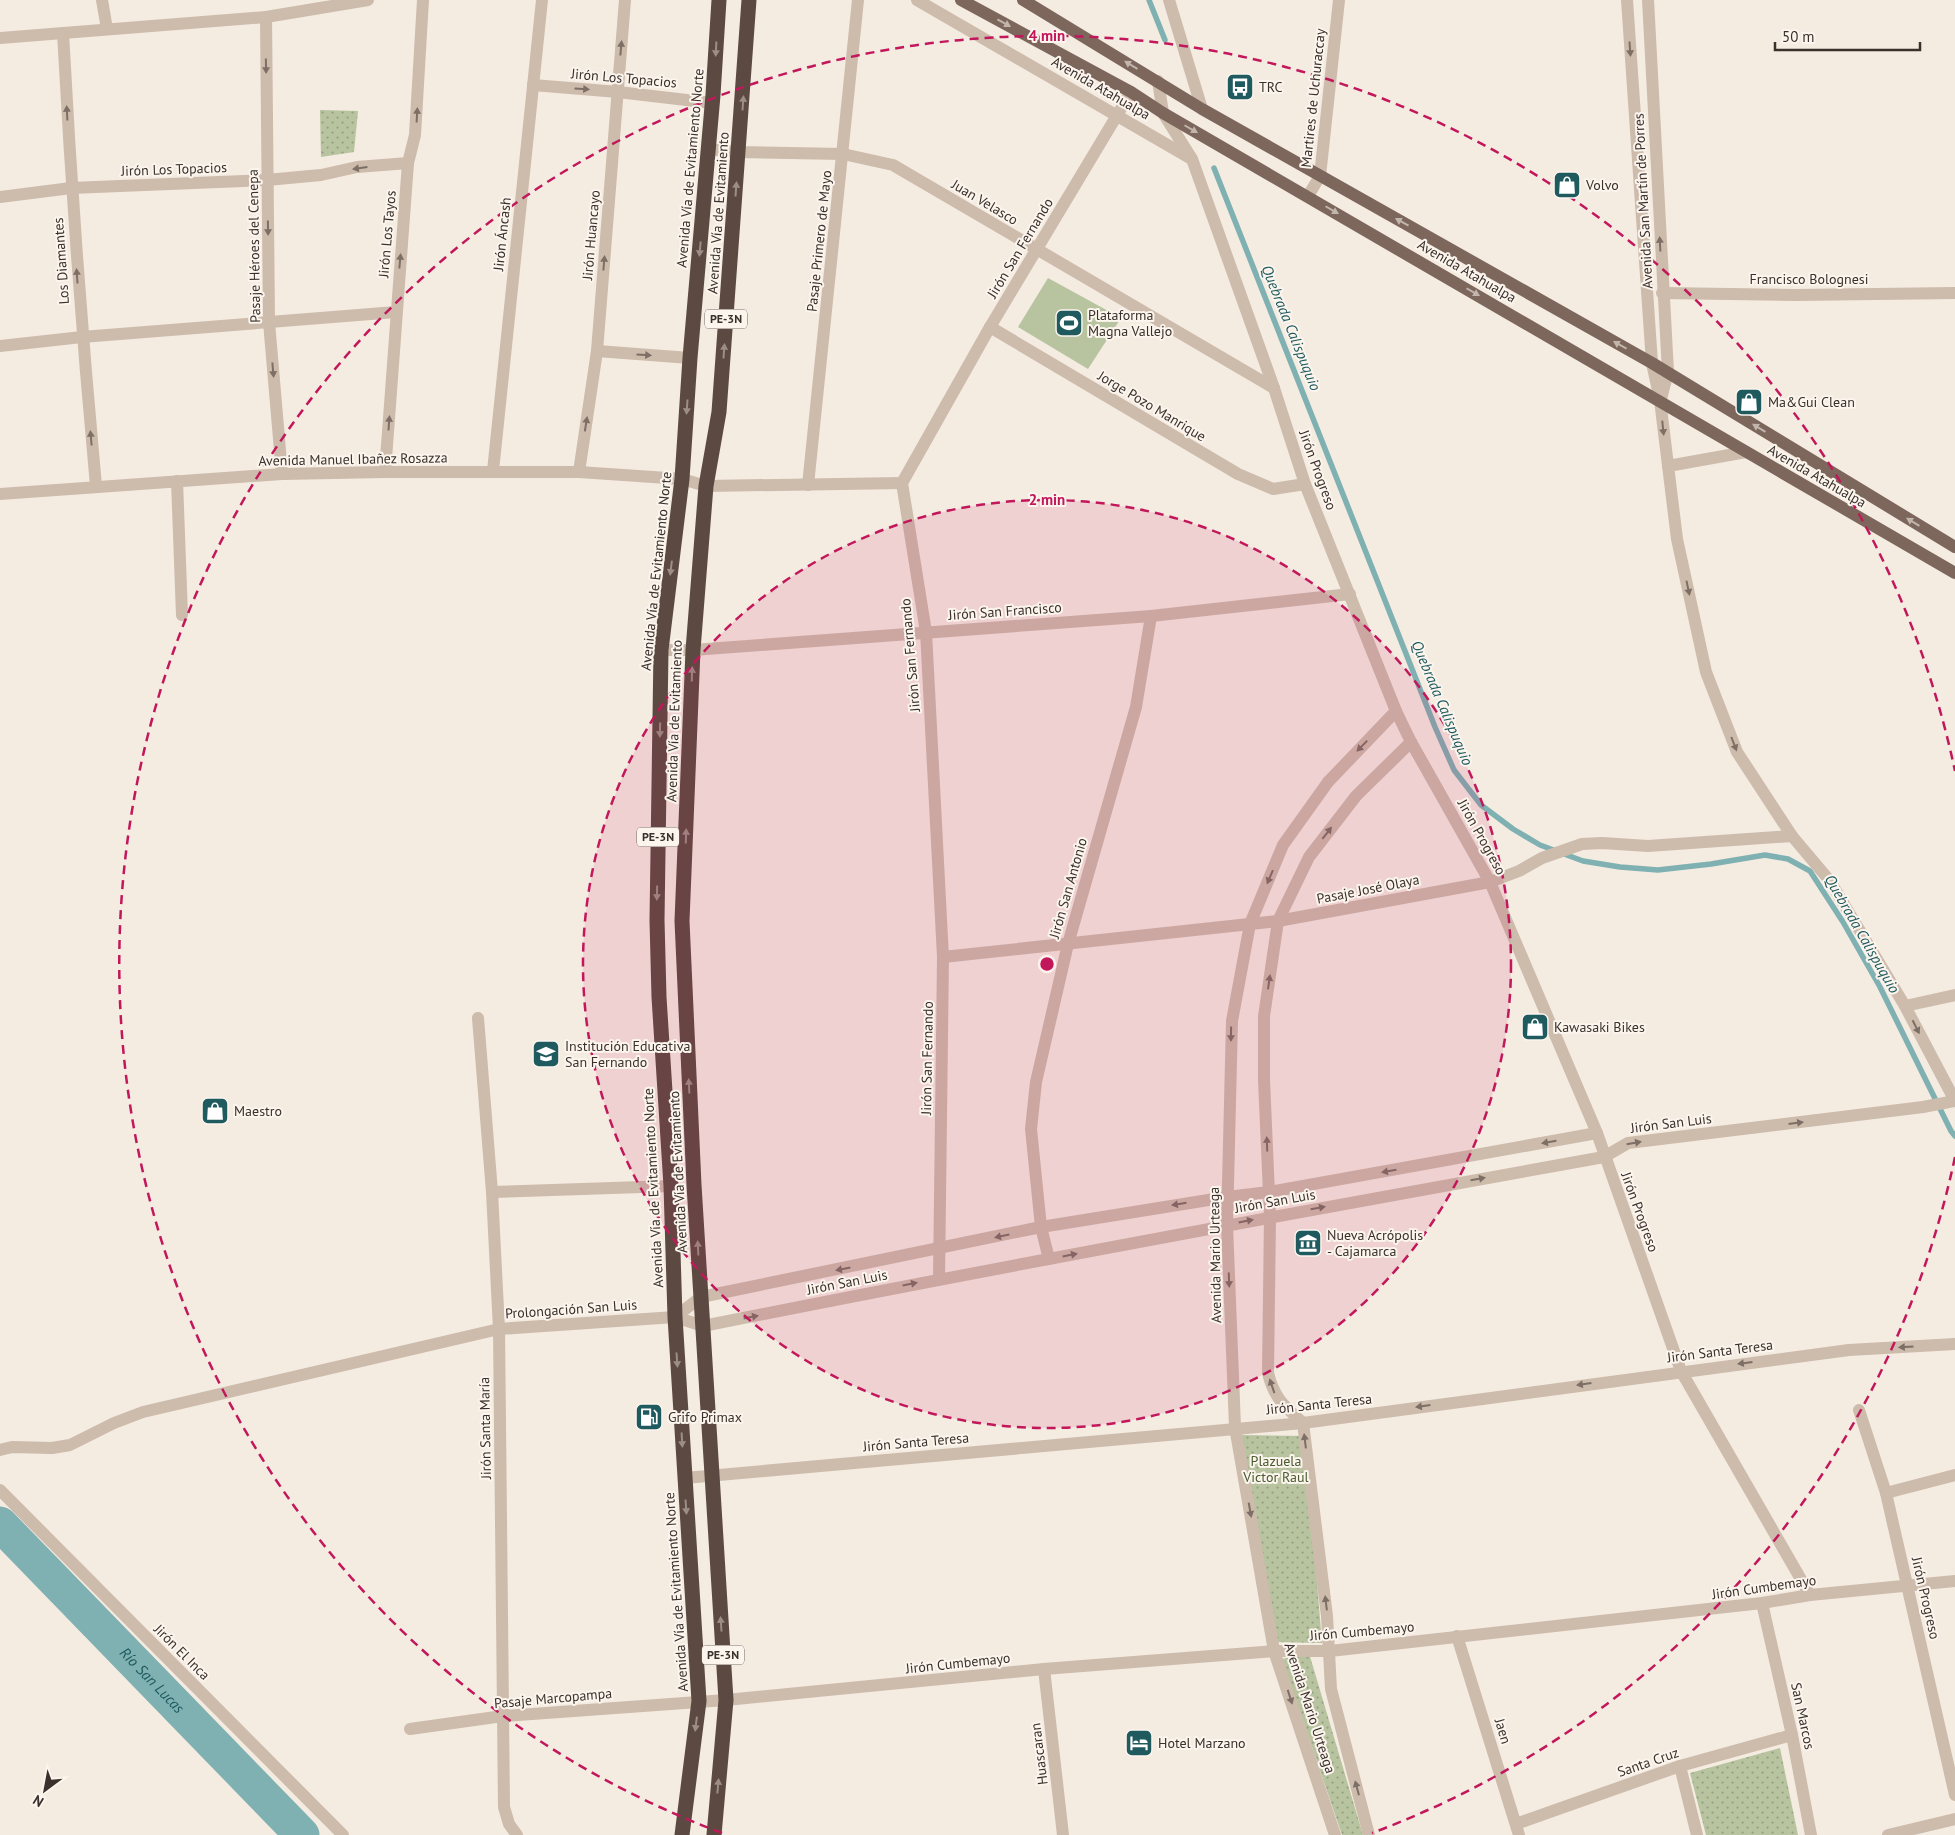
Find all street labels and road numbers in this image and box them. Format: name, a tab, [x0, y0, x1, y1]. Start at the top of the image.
street label: Martires de Uchuraccay	[1297, 27, 1329, 168]
street label: Avenida Atahualpa	[1048, 52, 1154, 124]
street label: Jirón Los Topacios	[569, 64, 678, 92]
street label: Avenida Vía de Evitamiento Norte	[672, 68, 708, 268]
street label: Avenida San Martín de Porres	[1629, 113, 1657, 289]
street label: Avenida Vía de Evitamiento	[703, 131, 733, 295]
street label: Jirón Los Topacios	[120, 158, 227, 180]
street label: Pasaje Héroes del Cenepa	[244, 169, 264, 323]
street label: Pasaje Primero de Mayo	[803, 169, 835, 313]
street label: Juan Velasco	[948, 175, 1021, 229]
street label: Jirón Los Tayos	[374, 189, 400, 279]
street label: Jirón Huancayo	[578, 189, 604, 282]
street label: Jirón San Fernando	[982, 195, 1057, 302]
street label: Jirón Áncash	[489, 196, 515, 273]
street label: Los Diamantes	[49, 217, 73, 305]
street label: Avenida Atahualpa	[1414, 235, 1520, 307]
street label: Francisco Bolognesi	[1750, 270, 1869, 288]
road number: PE-3N	[705, 310, 747, 328]
street label: Jorge Pozo Manrique	[1094, 366, 1209, 445]
street label: Jirón Progreso	[1295, 427, 1341, 512]
street label: Avenida Atahualpa	[1764, 440, 1870, 512]
street label: Avenida Manuel Ibañez Rosazza	[258, 448, 448, 470]
street label: Avenida Vía de Evitamiento Norte	[637, 471, 675, 671]
street label: Jirón San Fernando	[896, 598, 924, 713]
street label: Jirón San Francisco	[947, 598, 1062, 624]
street label: Avenida Vía de Evitamiento	[662, 640, 686, 802]
street label: Jirón Progreso	[1453, 795, 1510, 878]
road number: PE-3N	[637, 828, 679, 846]
street label: Jirón San Antonio	[1045, 836, 1091, 941]
street label: Pasaje José Olaya	[1315, 870, 1421, 908]
street label: Jirón San Fernando	[917, 1001, 937, 1116]
street label: Avenida Vía de Evitamiento Norte	[639, 1088, 667, 1288]
street label: Avenida Vía de Evitamiento	[665, 1090, 691, 1254]
street label: Jirón San Luis	[1629, 1109, 1713, 1137]
street label: Jirón Progreso	[1617, 1169, 1663, 1254]
street label: Jirón San Luis	[1232, 1185, 1317, 1217]
street label: Avenida Mario Urteaga	[1205, 1187, 1225, 1323]
street label: Jirón San Luis	[804, 1265, 889, 1299]
street label: Prolongación San Luis	[504, 1295, 638, 1323]
street label: Jirón Santa Teresa	[1665, 1336, 1774, 1367]
street label: Jirón Santa María	[475, 1377, 495, 1480]
street label: Jirón Santa Teresa	[1264, 1389, 1373, 1419]
street label: Jirón Santa Teresa	[861, 1428, 970, 1456]
street label: Avenida Vía de Evitamiento Norte	[660, 1492, 692, 1692]
street label: Jirón Progreso	[1908, 1554, 1944, 1641]
street label: Jirón Cumbemayo	[1710, 1571, 1817, 1603]
street label: Jirón Cumbemayo	[1308, 1617, 1415, 1645]
street label: Jirón El Inca	[150, 1620, 214, 1684]
street label: Avenida Mario Urteaga	[1280, 1640, 1340, 1776]
road number: PE-3N	[702, 1646, 744, 1664]
street label: Jirón Cumbemayo	[904, 1649, 1011, 1678]
street label: San Marcos	[1787, 1681, 1819, 1751]
street label: Pasaje Marcopampa	[493, 1684, 613, 1712]
street label: Jaen	[1490, 1715, 1515, 1746]
street label: Huascaran	[1026, 1722, 1052, 1786]
street label: Santa Cruz	[1615, 1743, 1681, 1781]

